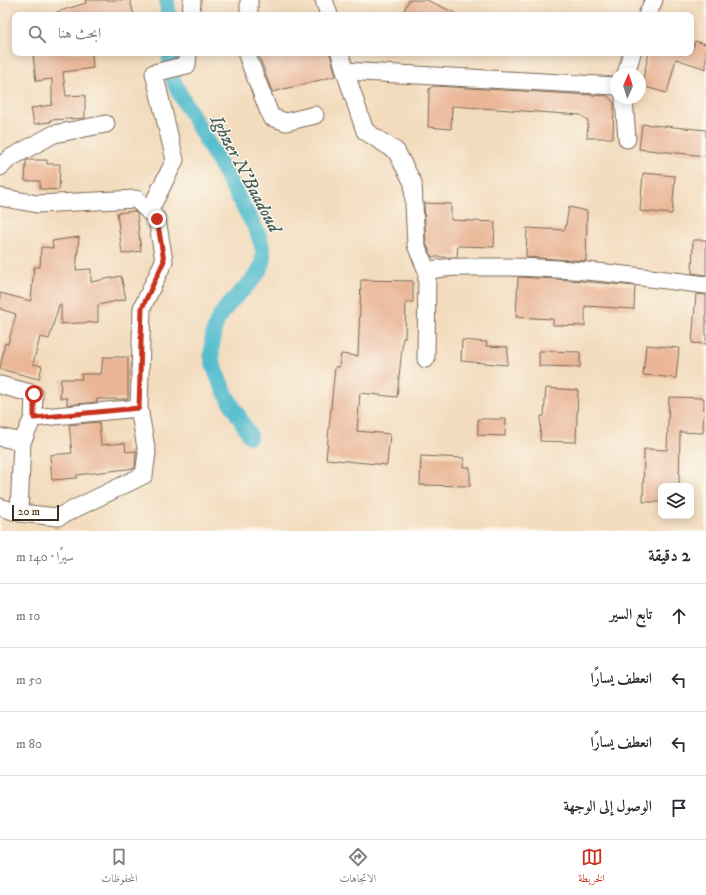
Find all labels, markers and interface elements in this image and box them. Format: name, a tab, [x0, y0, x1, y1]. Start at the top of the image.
search box	[12, 12, 694, 56]
icon: search	[26, 23, 48, 45]
text: ابحث هنا	[58, 24, 101, 43]
north arrow	[610, 68, 646, 104]
water label: Ighzer N'Baadoud	[204, 111, 286, 239]
route end	[148, 210, 166, 228]
route start	[25, 385, 43, 403]
map controls	[658, 483, 694, 519]
button: layers	[658, 483, 694, 519]
scale bar	[12, 503, 59, 522]
text: 20 m	[18, 505, 40, 519]
text: 2 دقيقة	[648, 545, 690, 567]
text: سيرًا · 140 m	[16, 549, 74, 565]
text: تابع السير	[610, 605, 652, 624]
icon: ahead	[668, 605, 690, 627]
text: 10 m	[16, 608, 40, 624]
text: انعطف يسارًا	[591, 669, 652, 688]
icon: left	[668, 669, 690, 691]
text: 50 m	[16, 672, 42, 688]
text: انعطف يسارًا	[591, 733, 652, 752]
icon: left	[668, 733, 690, 755]
text: 80 m	[16, 736, 42, 752]
text: الوصول إلى الوجهة	[563, 797, 652, 816]
icon: arrive	[668, 797, 690, 819]
tab: المحفوظات	[101, 846, 137, 889]
tab: الاتجاهات	[339, 846, 376, 889]
tab: الخريطة	[578, 846, 605, 889]

